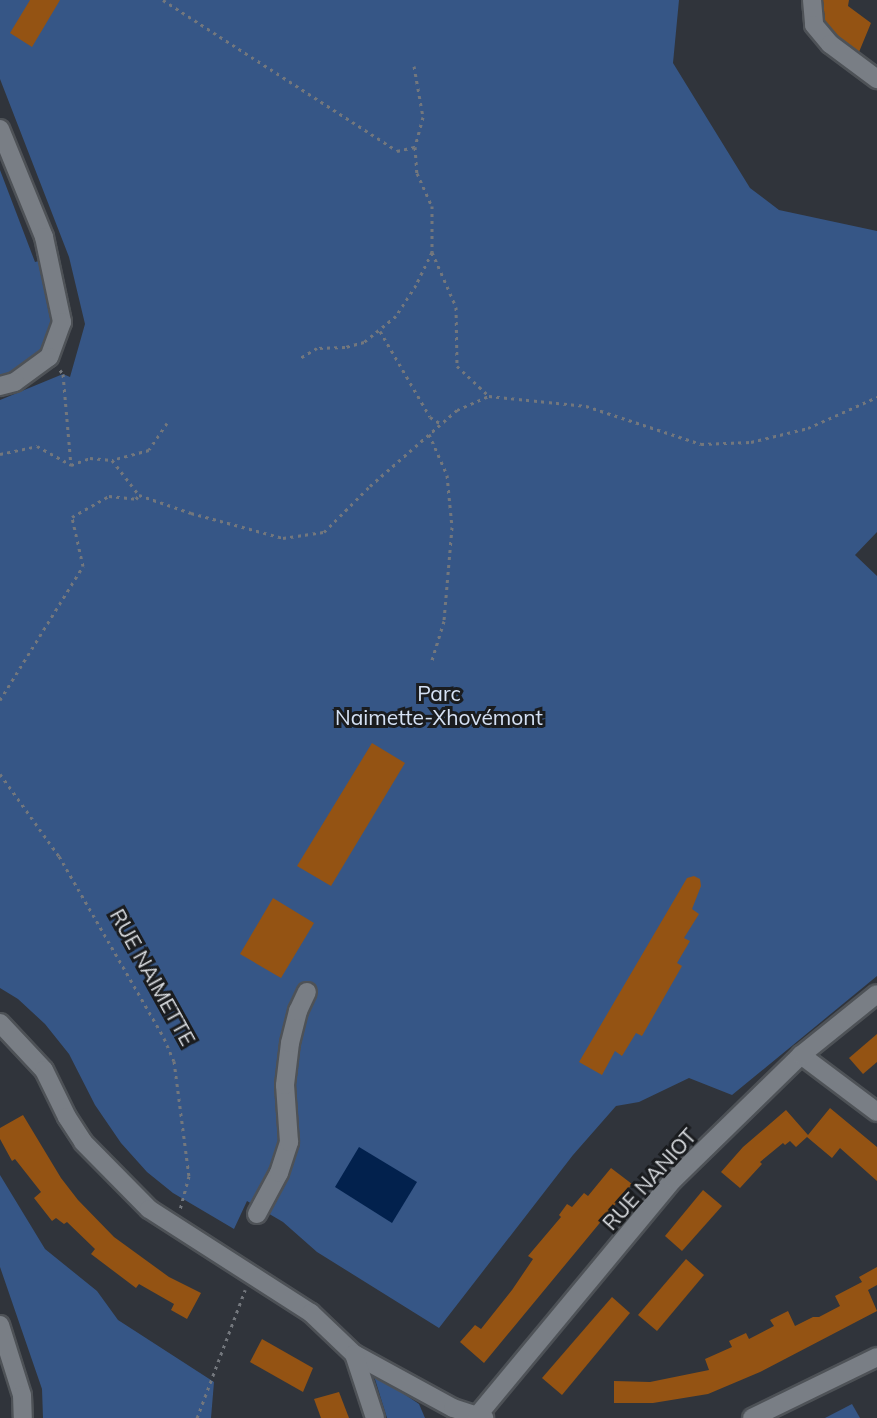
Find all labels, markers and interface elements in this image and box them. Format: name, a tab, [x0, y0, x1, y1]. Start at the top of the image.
park label: Parc Naimette-Xhovémont	[335, 680, 543, 730]
street label: RUE NAIMETTE	[105, 904, 201, 1050]
street label: RUE NANIOT	[597, 1123, 701, 1235]

